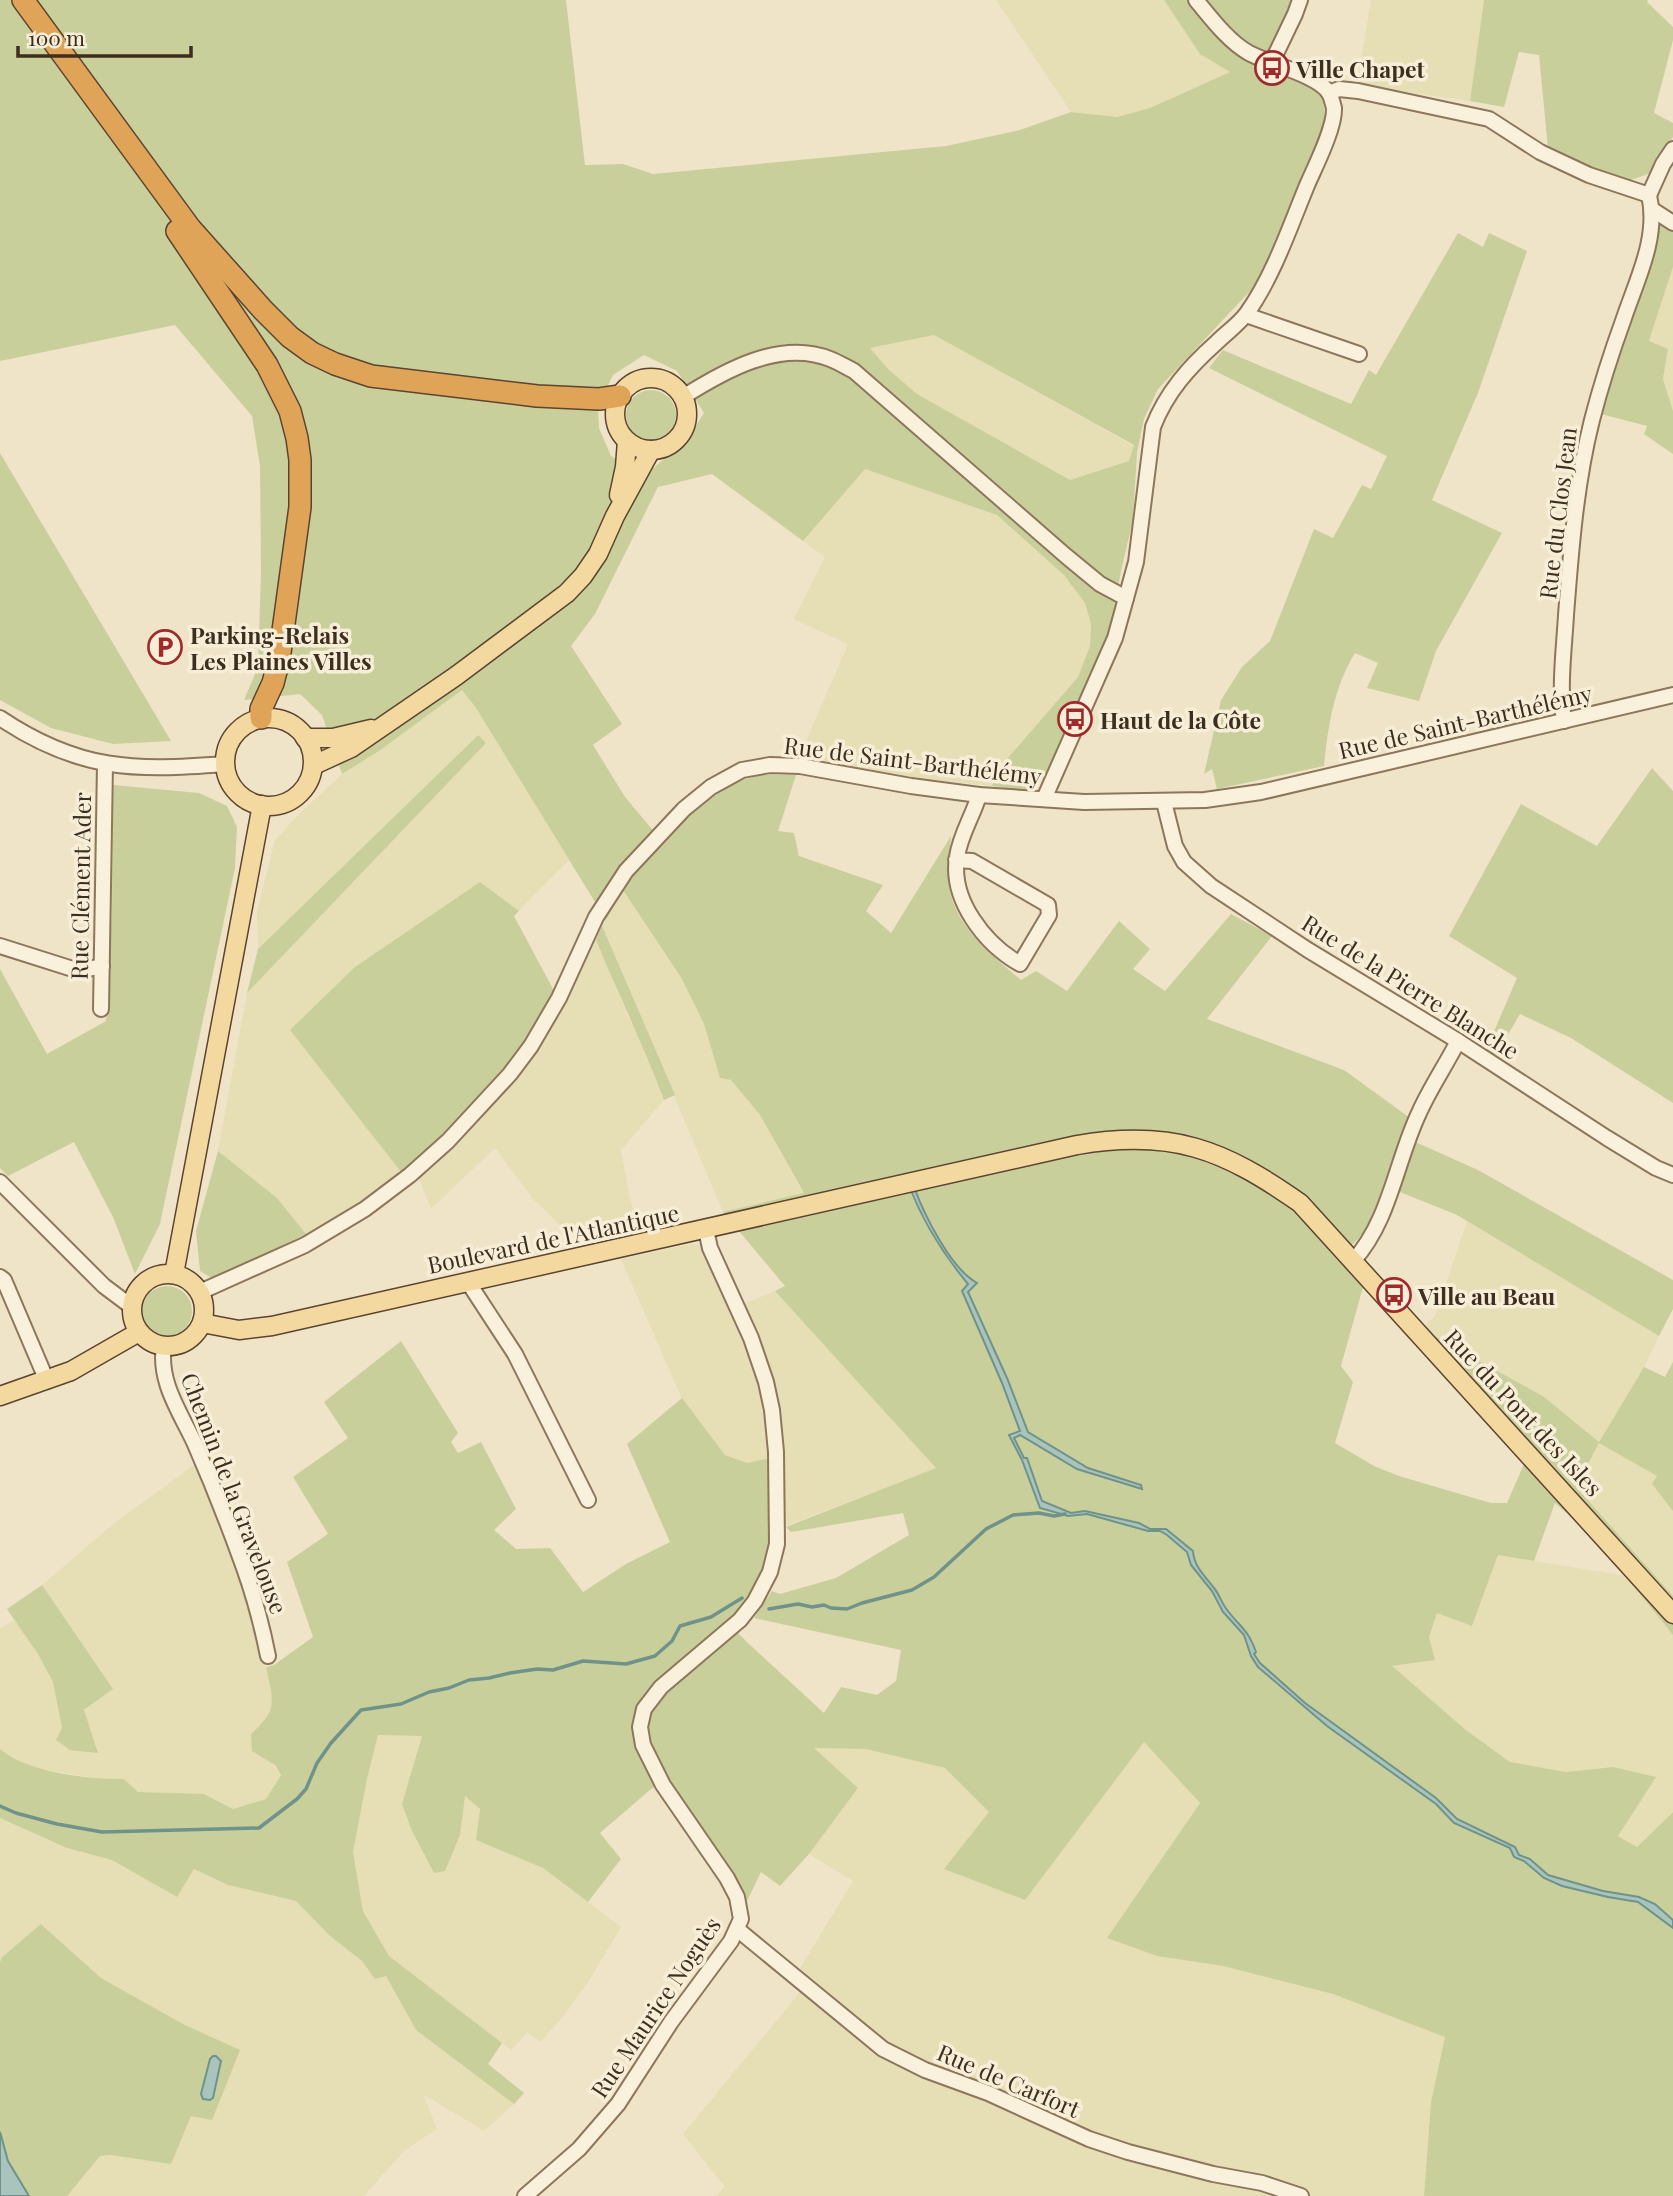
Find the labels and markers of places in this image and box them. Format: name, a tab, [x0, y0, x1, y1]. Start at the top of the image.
bus stop icon: Ville Chapet	[1253, 49, 1291, 87]
place label: Ville Chapet	[1295, 53, 1426, 84]
place label: Parking-Relais Les Plaines Villes	[190, 619, 372, 676]
parking icon: Parking-Relais Les Plaines Villes	[146, 628, 184, 666]
bus stop icon: Haut de la Côte	[1056, 700, 1094, 738]
place label: Haut de la Côte	[1100, 704, 1261, 735]
bus stop icon: Ville au Beau	[1375, 1276, 1413, 1314]
place label: Ville au Beau	[1417, 1280, 1555, 1311]

